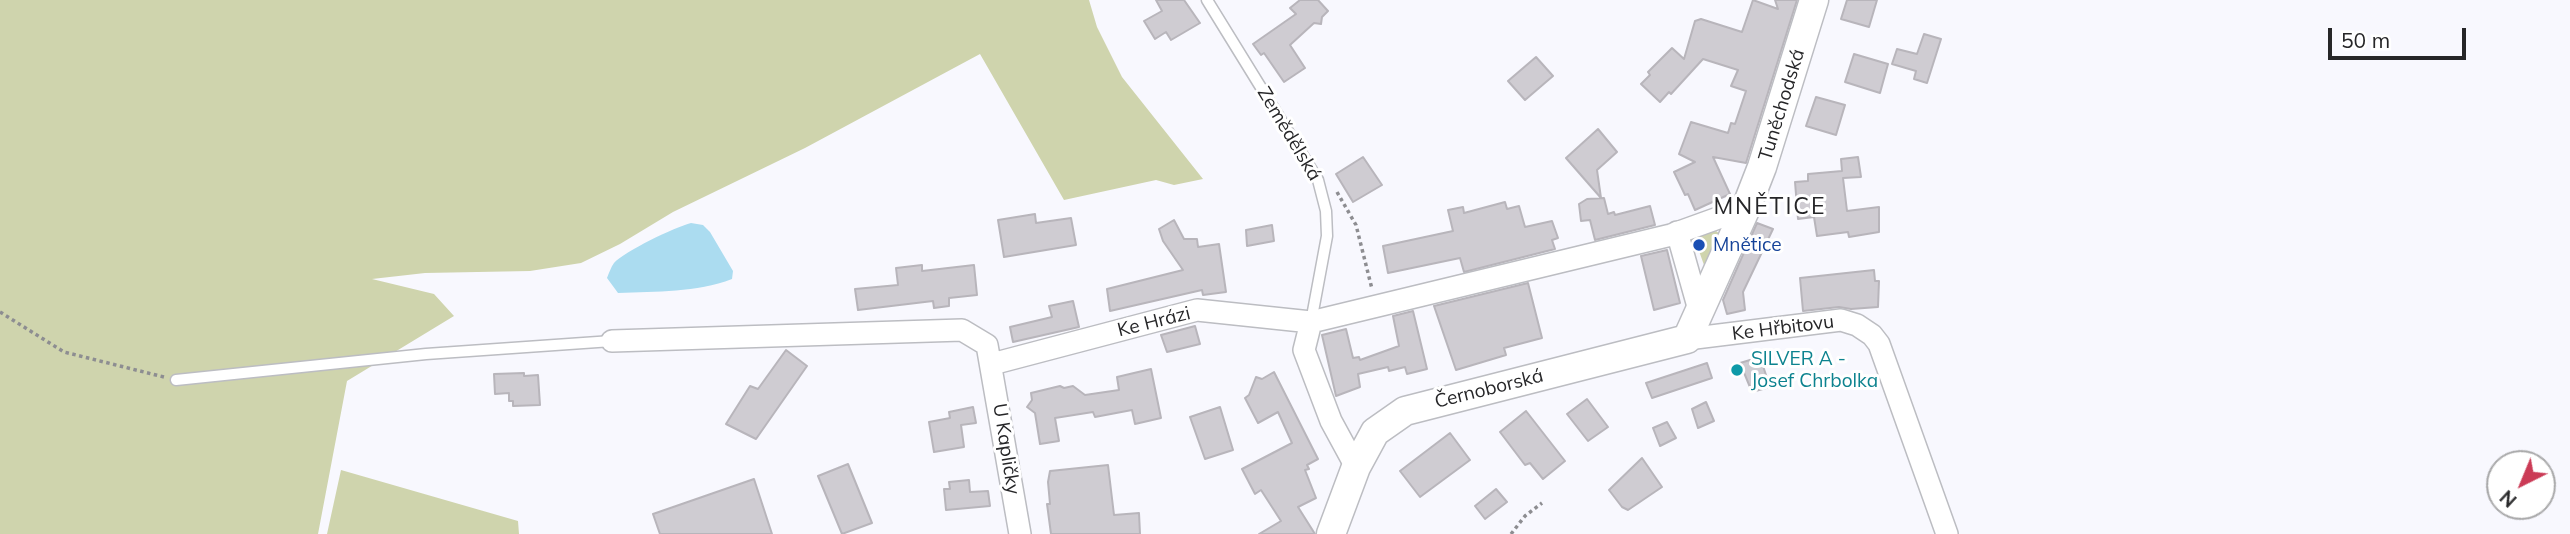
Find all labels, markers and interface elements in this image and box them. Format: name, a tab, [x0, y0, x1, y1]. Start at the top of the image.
scale bar	[2332, 14, 2470, 58]
text: 50 m	[2341, 27, 2390, 53]
street label: Tuněchodská	[1754, 46, 1810, 164]
street label: Zemědělská	[1252, 83, 1326, 185]
district label: MNĚTICE	[1714, 193, 1826, 221]
place label: Mnětice	[1713, 234, 1781, 256]
marker: Mnětice	[1691, 237, 1707, 253]
street label: Ke Hrázi	[1115, 302, 1193, 342]
street label: Ke Hřbitovu	[1731, 310, 1835, 346]
place label: SILVER A - Josef Chrbolka	[1751, 348, 1878, 392]
marker: SILVER A - Josef Chrbolka	[1729, 362, 1745, 378]
street label: Černoborská	[1432, 364, 1546, 414]
street label: U Kapličky	[988, 402, 1024, 496]
north arrow	[2486, 450, 2556, 520]
text: N	[2495, 485, 2521, 513]

